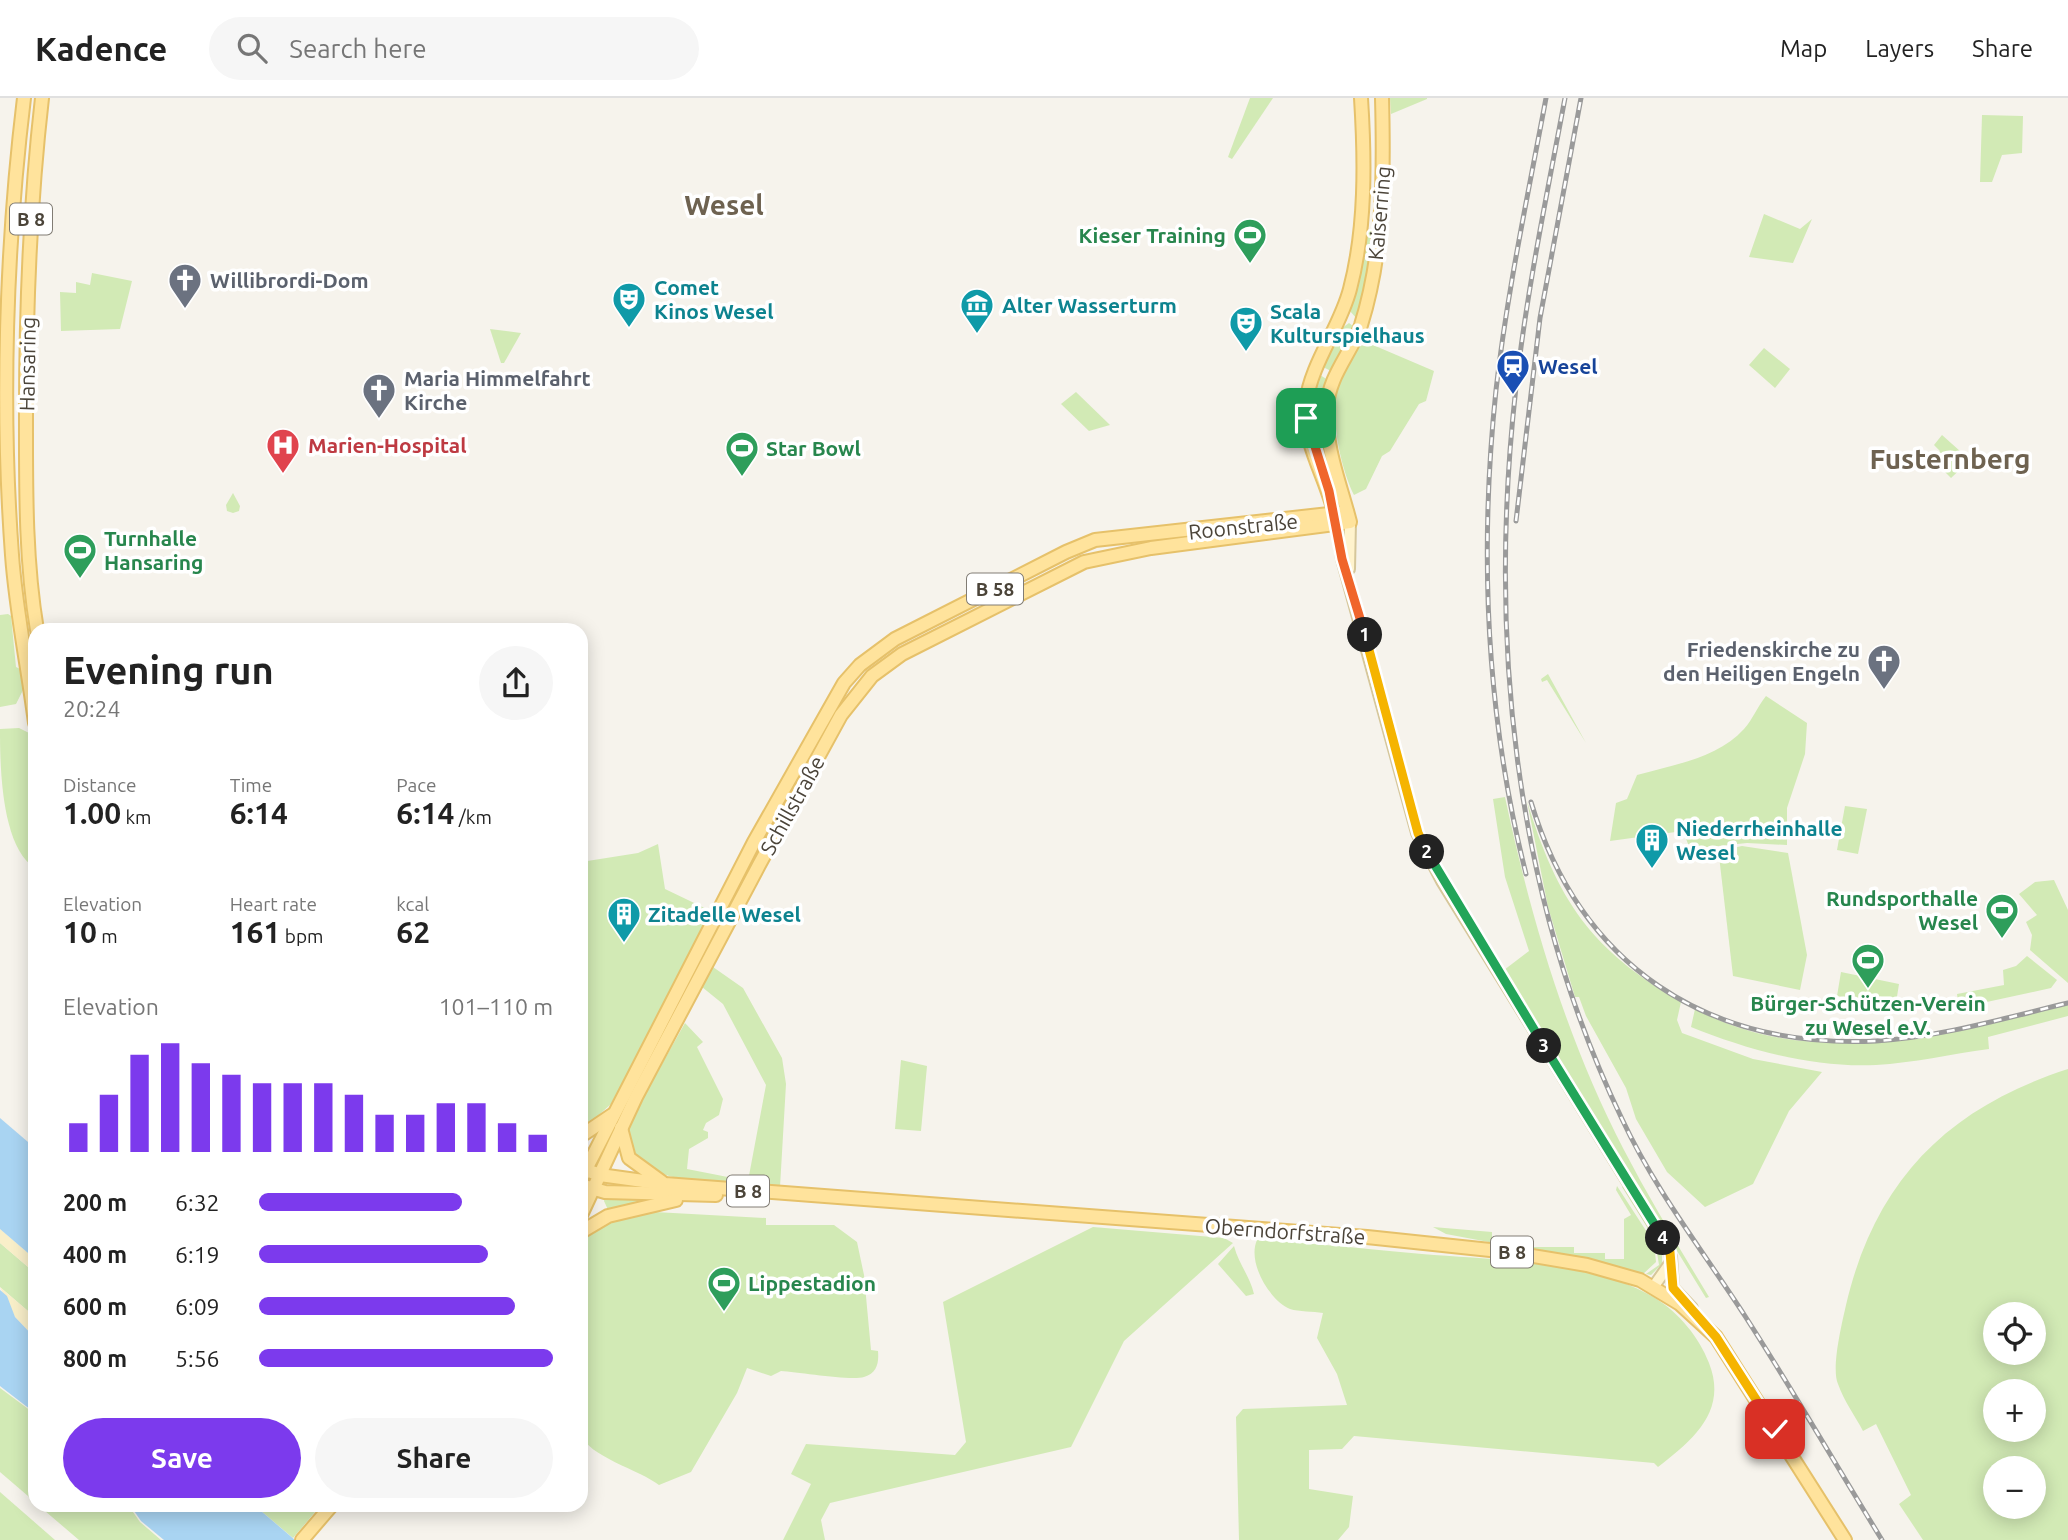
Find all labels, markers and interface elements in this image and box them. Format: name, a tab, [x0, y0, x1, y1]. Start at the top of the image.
search box	[209, 17, 699, 80]
icon: search	[233, 29, 271, 67]
text: Kadence	[35, 30, 167, 67]
text: Search here	[289, 34, 427, 63]
text: Map	[1780, 35, 1827, 62]
text: Layers	[1865, 35, 1934, 62]
text: Share	[1972, 35, 2033, 62]
street label: Kaiserring	[1363, 165, 1395, 261]
district label: Wesel	[684, 189, 764, 220]
road number: B 8	[10, 203, 52, 234]
sports icon: Kieser Training	[1231, 216, 1269, 265]
place label: Kieser Training	[1078, 223, 1226, 247]
church icon: Willibrordi-Dom	[166, 261, 204, 310]
place label: Willibrordi-Dom	[210, 268, 369, 292]
place label: Comet Kinos Wesel	[654, 275, 774, 323]
theatre icon: Comet Kinos Wesel	[610, 280, 648, 329]
museum icon: Alter Wasserturm	[958, 286, 996, 335]
place label: Alter Wasserturm	[1002, 293, 1177, 317]
place label: Scala Kulturspielhaus	[1270, 299, 1425, 347]
theatre icon: Scala Kulturspielhaus	[1227, 304, 1265, 353]
street label: Hansaring	[14, 317, 40, 411]
station icon: Wesel	[1494, 347, 1532, 396]
place label: Wesel	[1538, 354, 1598, 378]
place label: Maria Himmelfahrt Kirche	[404, 366, 591, 414]
church icon: Maria Himmelfahrt Kirche	[360, 371, 398, 420]
pin	[1276, 388, 1336, 448]
icon: arrive	[1287, 399, 1325, 437]
hospital icon: Marien-Hospital	[264, 426, 302, 475]
sports icon: Star Bowl	[723, 429, 761, 478]
place label: Marien-Hospital	[308, 433, 467, 457]
place label: Star Bowl	[766, 436, 861, 460]
district label: Fusternberg	[1869, 443, 2031, 474]
street label: Roonstraße	[1187, 508, 1299, 544]
place label: Turnhalle Hansaring	[104, 526, 203, 574]
sports icon: Turnhalle Hansaring	[61, 531, 99, 580]
road number: B 58	[967, 574, 1023, 604]
pin: 1	[1348, 618, 1382, 652]
text: 1	[1359, 623, 1370, 645]
place label: Friedenskirche zu den Heiligen Engeln	[1663, 637, 1860, 685]
church icon: Friedenskirche zu den Heiligen Engeln	[1865, 642, 1903, 691]
button: share	[479, 646, 553, 720]
text: Evening run	[63, 649, 274, 691]
text: 20:24	[63, 696, 121, 721]
street label: Schillstraße	[755, 751, 829, 859]
text: Distance	[63, 774, 137, 796]
text: Time	[230, 774, 272, 796]
text: Pace	[396, 774, 437, 796]
text: 1.00	[63, 796, 121, 830]
text: 6:14	[230, 796, 288, 830]
text: 6:14	[396, 796, 454, 830]
text: km	[121, 806, 151, 828]
text: /km	[454, 806, 492, 828]
place label: Niederrheinhalle Wesel	[1676, 816, 1843, 864]
building icon: Niederrheinhalle Wesel	[1633, 821, 1671, 870]
pin: 2	[1410, 834, 1444, 870]
text: 2	[1421, 840, 1432, 862]
place label: Rundsporthalle Wesel	[1826, 886, 1978, 934]
sports icon: Rundsporthalle Wesel	[1983, 891, 2021, 940]
text: Elevation	[63, 893, 142, 915]
text: Heart rate	[230, 893, 317, 915]
text: kcal	[396, 893, 429, 915]
building icon: Zitadelle Wesel	[605, 895, 643, 944]
place label: Zitadelle Wesel	[648, 902, 801, 926]
text: 10	[63, 915, 97, 949]
text: 161	[230, 915, 280, 949]
text: 62	[396, 915, 430, 949]
text: m	[97, 925, 118, 947]
text: bpm	[280, 925, 323, 947]
sports icon: Bürger-Schützen-Verein zu Wesel e.V.	[1849, 941, 1887, 990]
place label: Bürger-Schützen-Verein zu Wesel e.V.	[1750, 991, 1986, 1039]
text: Elevation	[63, 994, 159, 1019]
text: 101–110 m	[439, 994, 553, 1019]
pin: 3	[1526, 1028, 1562, 1063]
text: 3	[1538, 1034, 1549, 1056]
road number: B 8	[727, 1176, 769, 1206]
text: 200 m	[63, 1190, 127, 1215]
text: 6:32	[175, 1190, 220, 1215]
street label: Oberndorfstraße	[1204, 1213, 1366, 1249]
pin: 4	[1646, 1220, 1680, 1256]
text: 4	[1657, 1226, 1668, 1248]
road number: B 8	[1491, 1236, 1533, 1268]
text: 400 m	[63, 1242, 127, 1267]
text: 6:19	[175, 1242, 220, 1267]
sports icon: Lippestadion	[705, 1264, 743, 1313]
place label: Lippestadion	[748, 1271, 876, 1295]
text: 600 m	[63, 1294, 127, 1319]
text: 6:09	[175, 1294, 220, 1319]
map controls	[1983, 1302, 2046, 1519]
button: locate	[1983, 1302, 2046, 1365]
text: 800 m	[63, 1346, 127, 1371]
text: 5:56	[175, 1346, 220, 1371]
button: +	[1983, 1379, 2046, 1442]
pin	[1745, 1399, 1805, 1459]
icon: check	[1756, 1410, 1794, 1448]
button: Save	[63, 1418, 301, 1498]
button: Share	[315, 1418, 553, 1498]
button: −	[1983, 1456, 2046, 1519]

